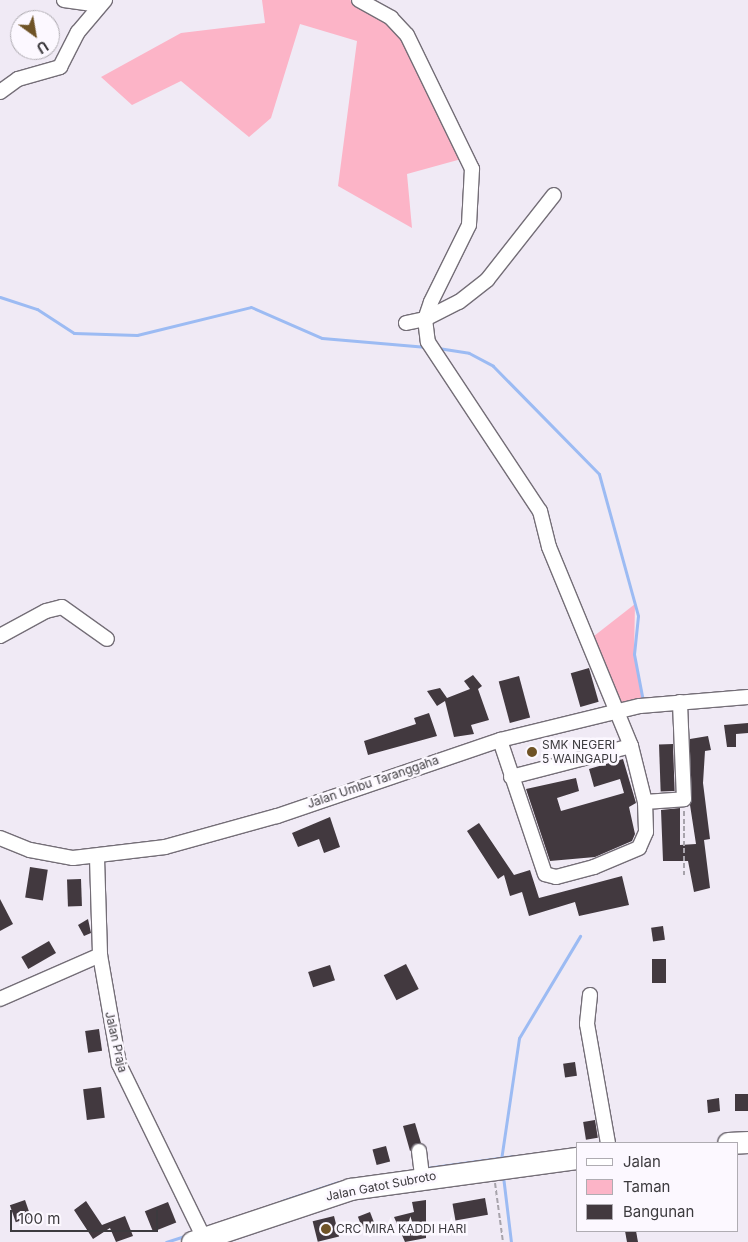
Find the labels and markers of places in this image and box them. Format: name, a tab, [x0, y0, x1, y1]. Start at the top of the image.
place label: SMK NEGERI 5 WAINGAPU	[542, 738, 618, 766]
marker: SMK NEGERI 5 WAINGAPU	[526, 746, 538, 758]
place label: CRC MIRA KADDI HARI	[336, 1222, 466, 1236]
marker: CRC MIRA KADDI HARI	[320, 1223, 332, 1235]

